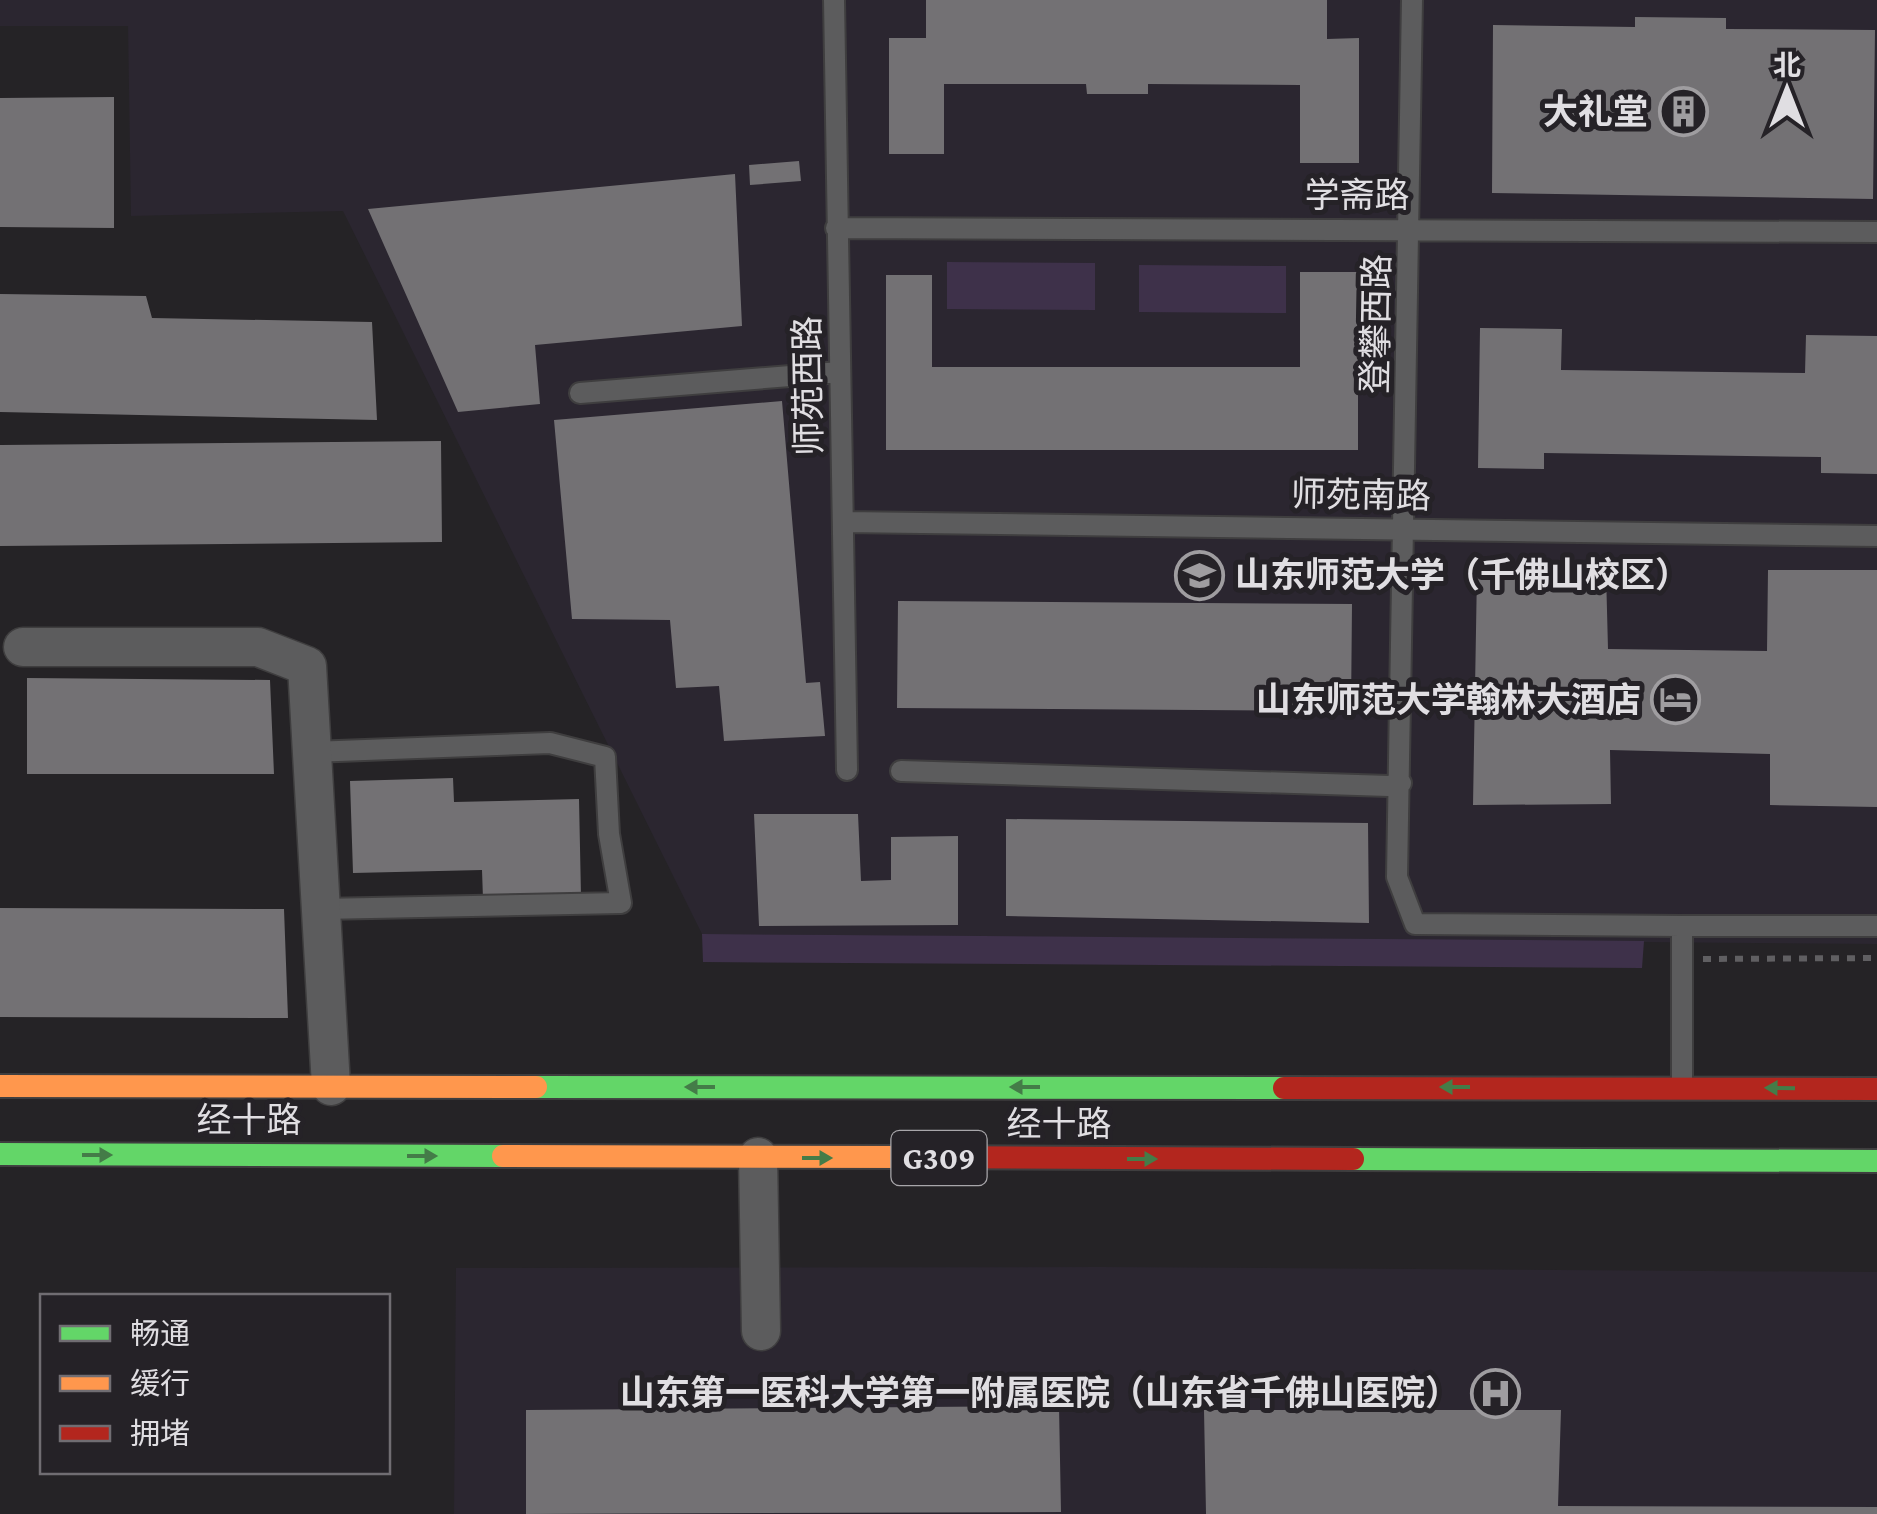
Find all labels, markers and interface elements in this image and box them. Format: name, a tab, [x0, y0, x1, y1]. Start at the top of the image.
north arrow	[1737, 40, 1837, 140]
text: 北	[1773, 50, 1801, 81]
building icon: 大礼堂	[1657, 86, 1709, 138]
place label: 大礼堂	[1543, 93, 1648, 132]
street label: 学斋路	[1304, 176, 1410, 215]
street label: 登攀西路	[1356, 254, 1397, 394]
street label: 师苑西路	[788, 316, 829, 456]
street label: 师苑南路	[1291, 475, 1431, 516]
school or university icon: 山东师范大学（千佛山校区）	[1174, 549, 1226, 601]
place label: 山东师范大学（千佛山校区）	[1235, 556, 1690, 595]
hotel icon: 山东师范大学翰林大酒店	[1650, 674, 1702, 726]
place label: 山东师范大学翰林大酒店	[1256, 681, 1641, 720]
one-way arrow	[683, 1079, 715, 1095]
one-way arrow	[1008, 1079, 1040, 1095]
one-way arrow	[1438, 1079, 1470, 1095]
one-way arrow	[1763, 1080, 1795, 1096]
street label: 经十路	[196, 1101, 302, 1140]
street label: 经十路	[1006, 1105, 1112, 1144]
road number: G309	[892, 1131, 986, 1185]
one-way arrow	[82, 1147, 114, 1163]
one-way arrow	[407, 1148, 439, 1164]
one-way arrow	[802, 1150, 834, 1166]
one-way arrow	[1127, 1151, 1159, 1167]
legend	[40, 1294, 390, 1474]
text: 畅通	[130, 1317, 190, 1350]
text: 缓行	[130, 1367, 190, 1400]
hospital icon: 山东第一医科大学第一附属医院（山东省千佛山医院）	[1469, 1367, 1521, 1419]
place label: 山东第一医科大学第一附属医院（山东省千佛山医院）	[620, 1374, 1460, 1413]
text: 拥堵	[130, 1417, 190, 1450]

